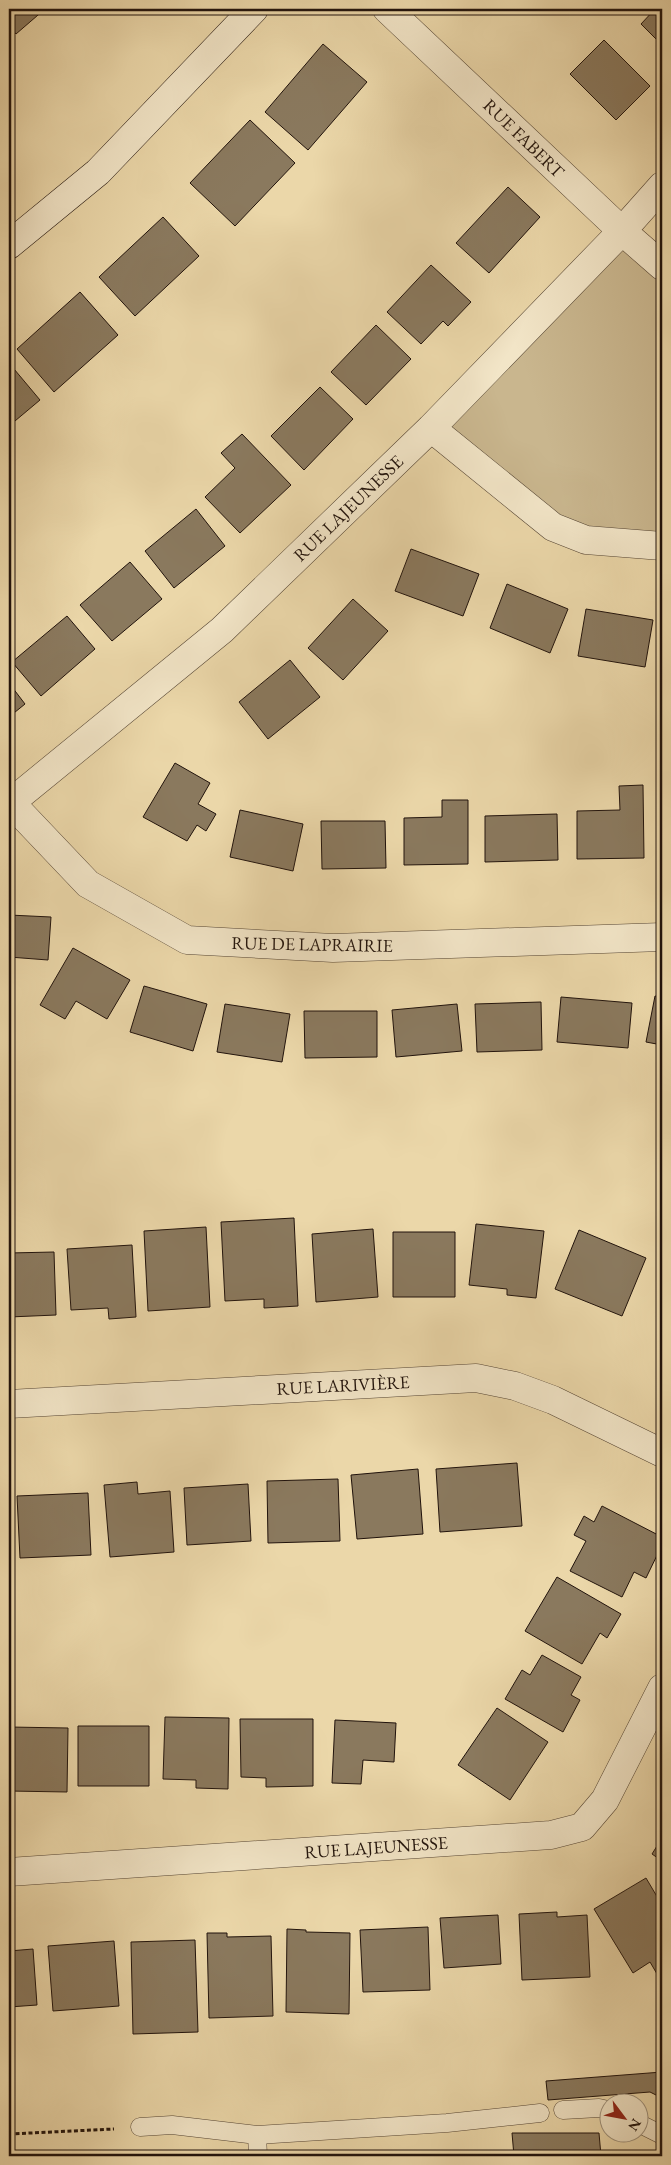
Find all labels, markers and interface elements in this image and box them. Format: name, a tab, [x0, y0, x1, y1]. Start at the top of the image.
street label: RUE FABERT	[479, 94, 570, 183]
street label: RUE LAJEUNESSE	[288, 450, 408, 566]
street label: RUE DE LAPRAIRIE	[231, 931, 393, 957]
street label: RUE LARIVIÈRE	[276, 1370, 410, 1400]
street label: RUE LAJEUNESSE	[304, 1831, 448, 1863]
north arrow	[598, 2092, 648, 2142]
text: N	[624, 2115, 646, 2135]

